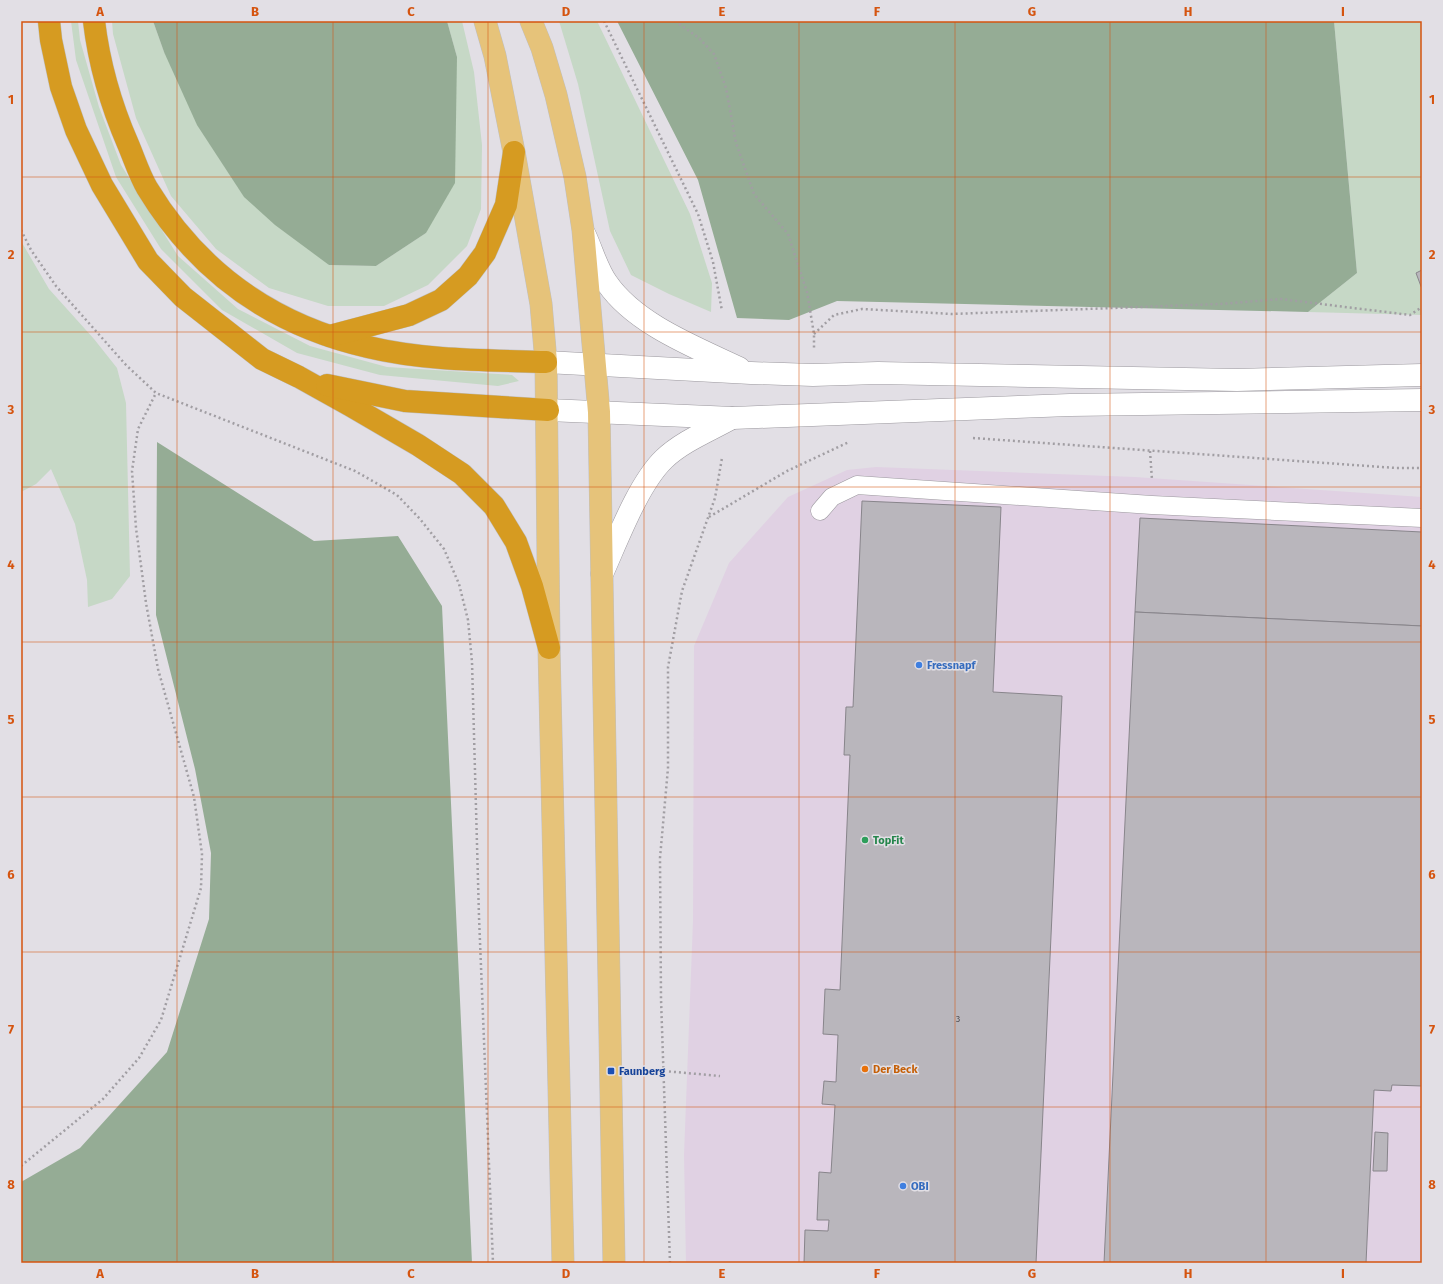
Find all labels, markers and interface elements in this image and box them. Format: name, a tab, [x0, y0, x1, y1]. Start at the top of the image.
text: A	[95, 4, 104, 19]
text: B	[251, 4, 259, 19]
text: C	[407, 4, 415, 19]
text: D	[562, 4, 571, 19]
text: E	[719, 4, 726, 19]
text: F	[874, 4, 881, 19]
text: G	[1028, 4, 1036, 19]
text: H	[1184, 4, 1192, 19]
text: I	[1341, 4, 1345, 19]
text: 1	[8, 92, 14, 107]
text: 1	[1429, 92, 1435, 107]
text: 2	[8, 247, 15, 262]
text: 2	[1429, 247, 1436, 262]
text: 3	[7, 402, 15, 417]
text: 3	[1428, 402, 1436, 417]
text: 4	[7, 557, 15, 572]
text: 4	[1428, 557, 1436, 572]
place label: Fressnapf	[927, 659, 977, 672]
marker: Fressnapf	[914, 660, 924, 670]
text: 5	[8, 712, 15, 727]
text: 5	[1429, 712, 1436, 727]
place label: TopFit	[873, 834, 904, 847]
marker: TopFit	[860, 835, 870, 845]
text: 6	[7, 867, 15, 882]
text: 6	[1428, 867, 1436, 882]
house number: 3	[956, 1014, 960, 1024]
text: 7	[8, 1022, 14, 1037]
text: 7	[1429, 1022, 1435, 1037]
place label: Der Beck	[873, 1063, 918, 1076]
marker: Der Beck	[860, 1064, 870, 1074]
place label: Faunberg	[619, 1065, 666, 1078]
marker: Faunberg	[606, 1066, 616, 1076]
text: 8	[7, 1177, 15, 1192]
text: 8	[1428, 1177, 1436, 1192]
place label: OBI	[911, 1180, 929, 1193]
marker: OBI	[898, 1181, 908, 1191]
text: A	[95, 1266, 104, 1281]
text: B	[251, 1266, 259, 1281]
text: C	[407, 1266, 415, 1281]
text: D	[562, 1266, 571, 1281]
text: E	[719, 1266, 726, 1281]
text: F	[874, 1266, 881, 1281]
text: G	[1028, 1266, 1036, 1281]
text: H	[1184, 1266, 1192, 1281]
text: I	[1341, 1266, 1345, 1281]

